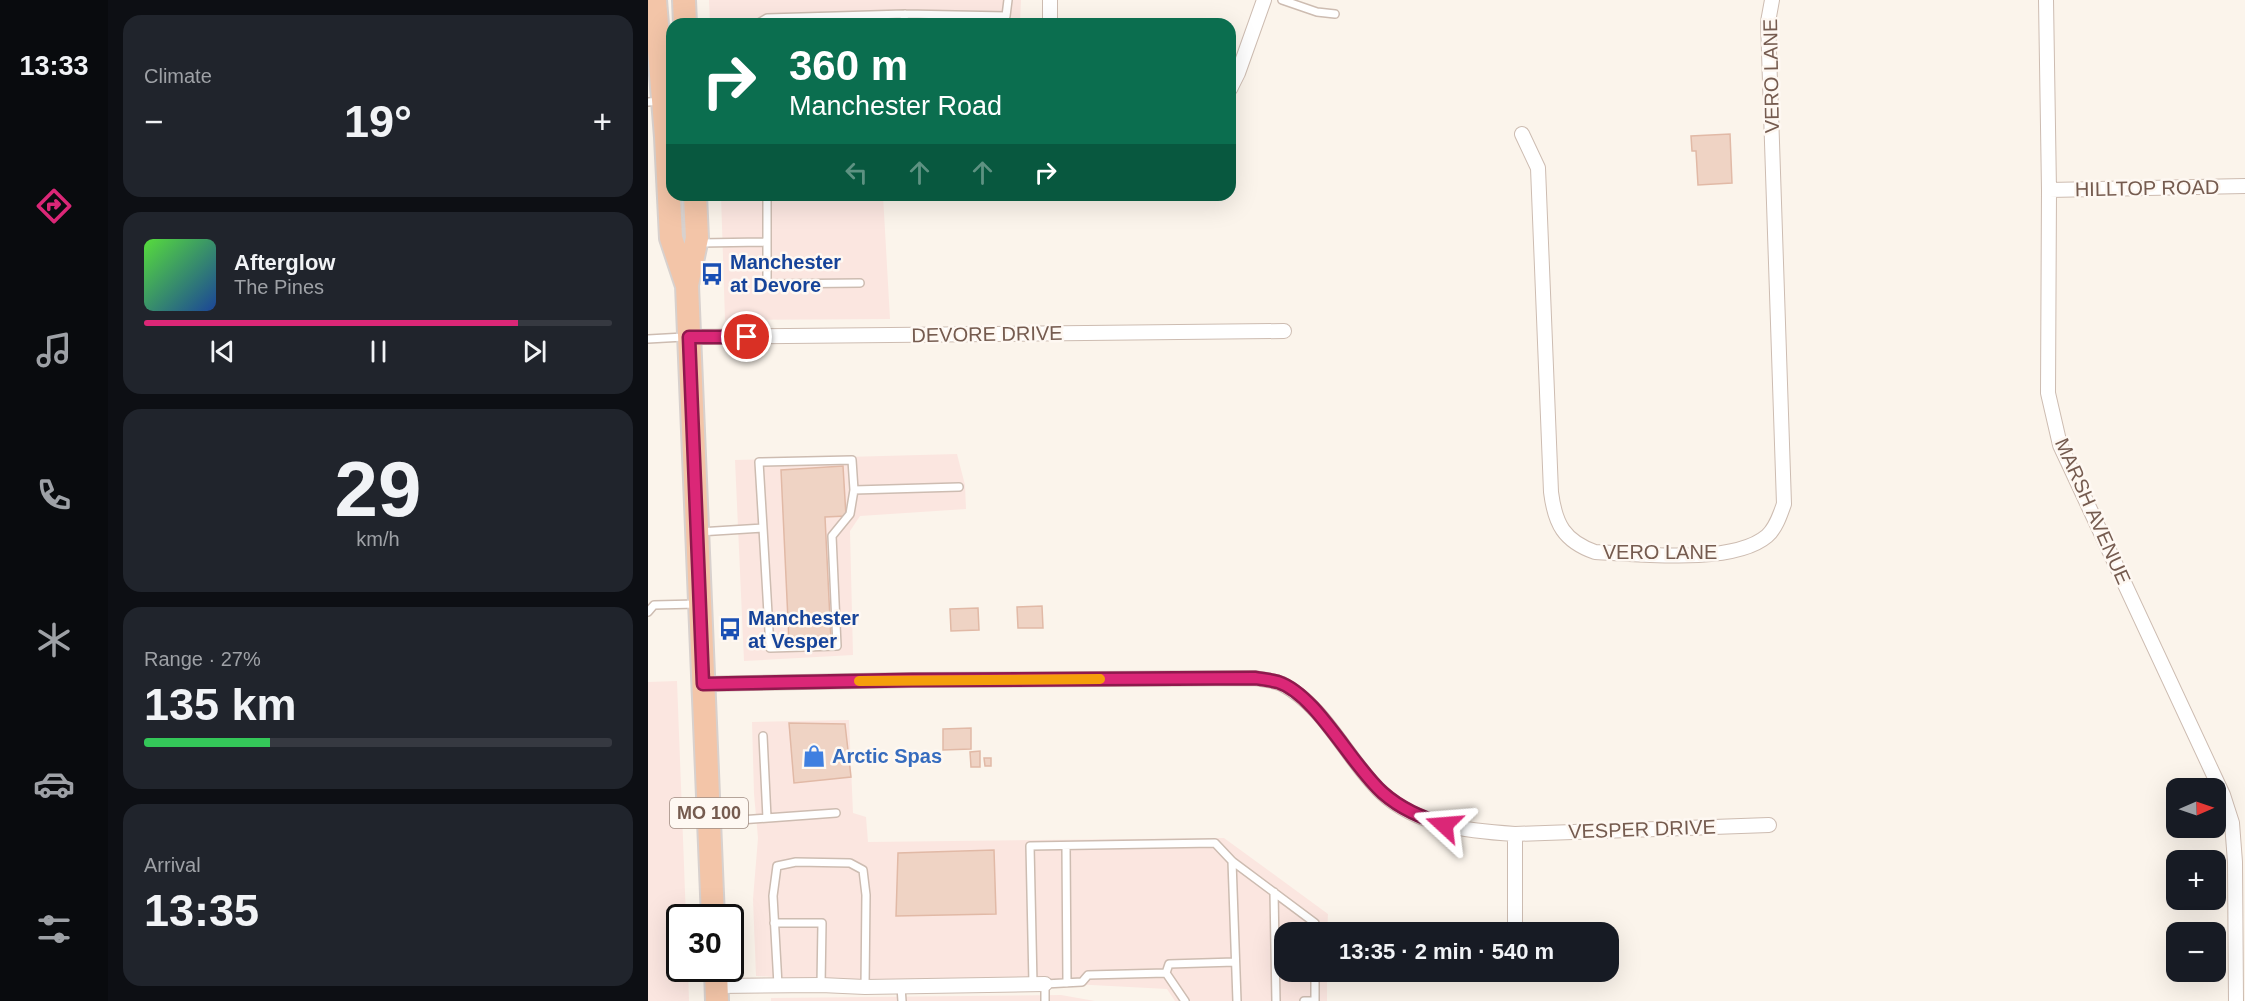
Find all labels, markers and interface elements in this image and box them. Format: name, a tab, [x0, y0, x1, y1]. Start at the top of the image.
street label: VERO LANE	[1759, 19, 1783, 133]
icon: right	[690, 42, 768, 120]
text: 360 m	[789, 42, 908, 89]
text: 13:33	[19, 51, 89, 81]
text: Climate	[144, 65, 212, 87]
text: Manchester Road	[789, 91, 1002, 121]
text: 19°	[344, 96, 412, 147]
text: −	[144, 103, 163, 140]
text: +	[593, 103, 612, 140]
icon: left	[840, 156, 873, 189]
icon: ahead	[903, 156, 936, 189]
icon: ahead	[966, 156, 999, 189]
icon: right	[1029, 156, 1062, 189]
street label: HILLTOP ROAD	[2075, 176, 2219, 200]
icon: directions	[33, 185, 75, 227]
text: Afterglow	[234, 250, 335, 275]
place label: Manchester at Devore	[730, 251, 841, 296]
bus stop icon: Manchester at Devore	[699, 261, 725, 287]
text: The Pines	[234, 276, 324, 298]
pin	[721, 311, 772, 362]
icon: arrive	[730, 320, 763, 353]
street label: DEVORE DRIVE	[911, 322, 1063, 346]
icon: music	[33, 329, 75, 371]
icon: previous	[206, 335, 239, 368]
icon: pause	[362, 335, 395, 368]
icon: next	[518, 335, 551, 368]
street label: MARSH AVENUE	[2051, 435, 2135, 587]
text: 29	[335, 445, 421, 533]
icon: phone	[33, 474, 75, 516]
text: km/h	[356, 528, 400, 550]
street label: VERO LANE	[1603, 541, 1717, 563]
place label: Manchester at Vesper	[748, 607, 859, 652]
bus stop icon: Manchester at Vesper	[717, 616, 743, 642]
icon: climate	[33, 619, 75, 661]
text: Range · 27%	[144, 648, 261, 670]
text: 135 km	[144, 679, 297, 730]
shop icon: Arctic Spas	[801, 743, 827, 769]
place label: Arctic Spas	[832, 745, 942, 767]
icon: car	[33, 763, 75, 805]
north arrow	[2166, 778, 2226, 838]
map controls	[2166, 778, 2226, 982]
position arrow	[1412, 793, 1476, 857]
road number: MO 100	[670, 798, 748, 828]
street label: VESPER DRIVE	[1568, 815, 1716, 843]
button: +	[2166, 850, 2226, 910]
text: Arrival	[144, 854, 201, 876]
text: 13:35	[144, 885, 259, 936]
speed limit sign: 30	[666, 904, 744, 982]
icon: filters	[33, 908, 75, 950]
button: −	[2166, 922, 2226, 982]
text: 13:35 · 2 min · 540 m	[1339, 939, 1554, 964]

